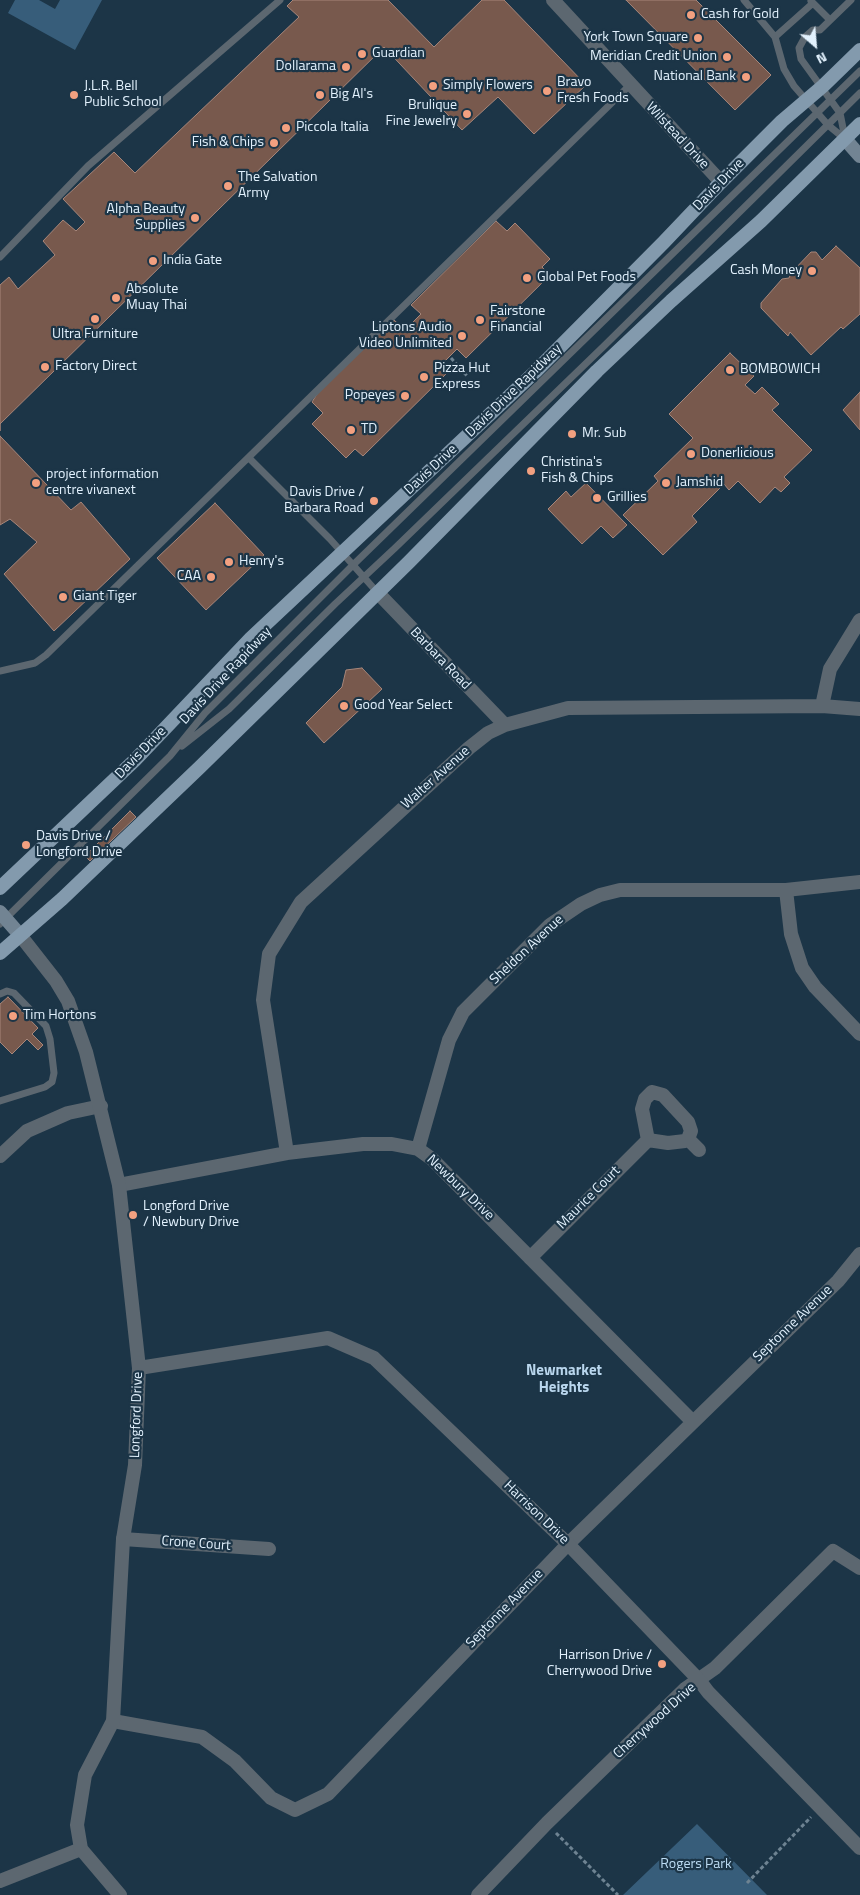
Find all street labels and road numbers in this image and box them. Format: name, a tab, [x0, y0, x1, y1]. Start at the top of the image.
street label: Wilstead Drive	[642, 99, 712, 173]
street label: Davis Drive	[690, 155, 748, 215]
street label: Davis Drive Rapidway	[463, 341, 565, 441]
street label: Davis Drive	[401, 441, 461, 499]
street label: Davis Drive Rapidway	[177, 624, 275, 728]
street label: Barbara Road	[406, 624, 474, 694]
street label: Davis Drive	[112, 723, 170, 783]
street label: Walter Avenue	[398, 743, 474, 813]
street label: Sheldon Avenue	[487, 912, 567, 988]
street label: Newbury Drive	[423, 1152, 497, 1224]
street label: Maurice Court	[554, 1163, 624, 1233]
street label: Septonne Avenue	[750, 1282, 836, 1366]
street label: Longford Drive	[127, 1372, 147, 1458]
street label: Harrison Drive	[500, 1478, 572, 1548]
street label: Crone Court	[161, 1533, 231, 1555]
street label: Septonne Avenue	[463, 1566, 547, 1652]
street label: Cherrywood Drive	[610, 1680, 700, 1762]

